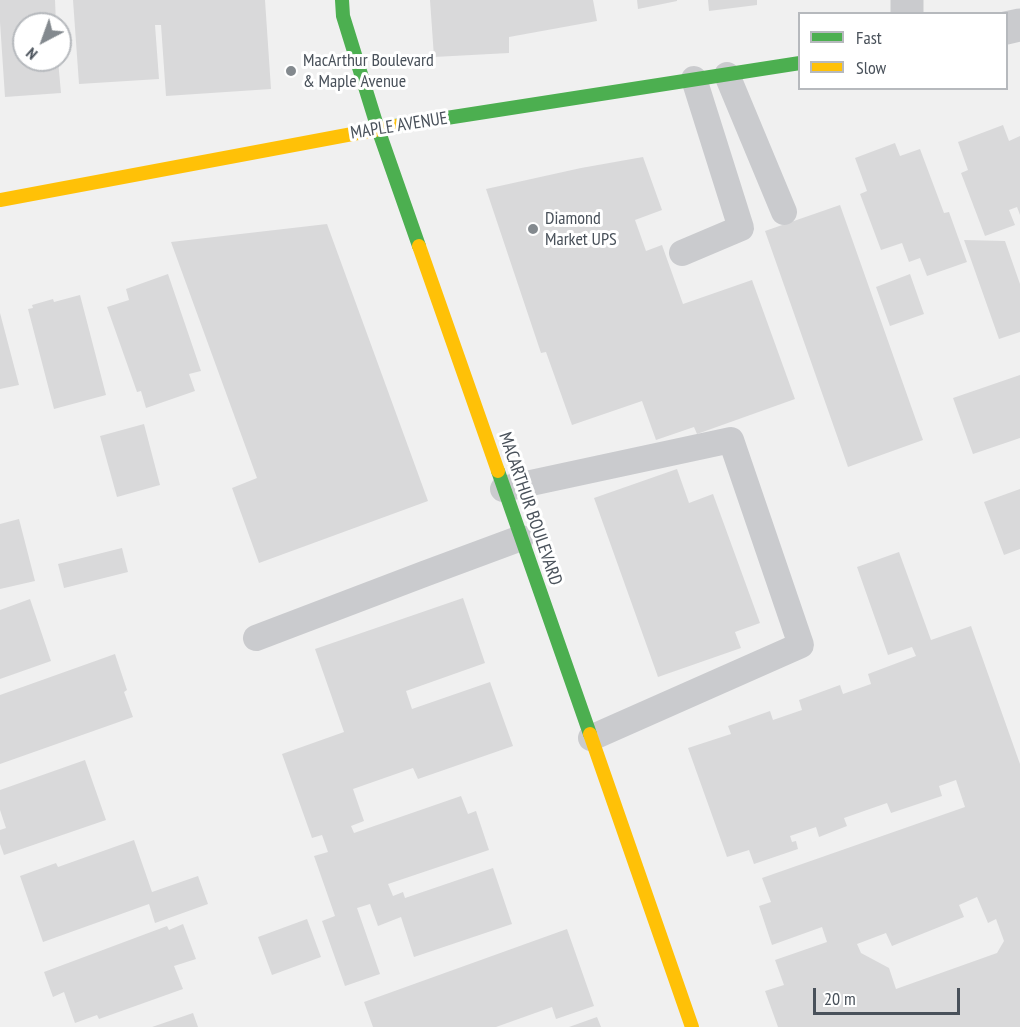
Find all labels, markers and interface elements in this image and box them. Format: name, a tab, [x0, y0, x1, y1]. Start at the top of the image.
north arrow	[12, 12, 72, 72]
legend	[798, 12, 1008, 90]
text: Fast	[856, 26, 882, 49]
text: N	[22, 44, 41, 64]
place label: MacArthur Boulevard & Maple Avenue	[303, 50, 434, 92]
text: Slow	[856, 56, 886, 79]
marker: MacArthur Boulevard & Maple Avenue	[284, 64, 298, 78]
street label: MAPLE AVENUE	[349, 108, 449, 144]
place label: Diamond Market UPS	[545, 208, 617, 250]
marker: Diamond Market UPS	[526, 222, 540, 236]
street label: MACARTHUR BOULEVARD	[494, 430, 566, 588]
scale bar	[816, 976, 963, 1014]
text: 20 m	[824, 987, 856, 1010]

